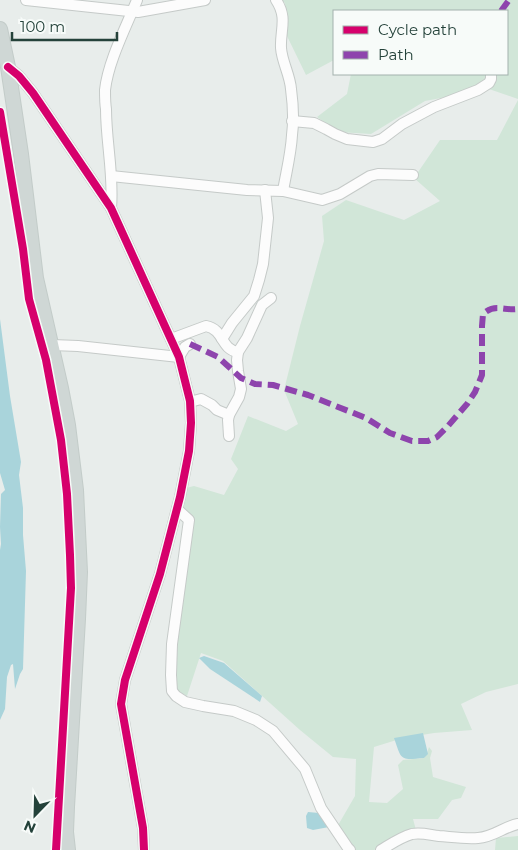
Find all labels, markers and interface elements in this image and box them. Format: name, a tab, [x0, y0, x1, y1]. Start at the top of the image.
scale bar	[12, 10, 118, 42]
legend	[333, 10, 508, 75]
text: 100 m	[20, 17, 65, 36]
text: Cycle path	[378, 20, 457, 39]
text: Path	[378, 45, 414, 64]
north arrow	[10, 790, 60, 840]
text: N	[21, 816, 39, 837]

